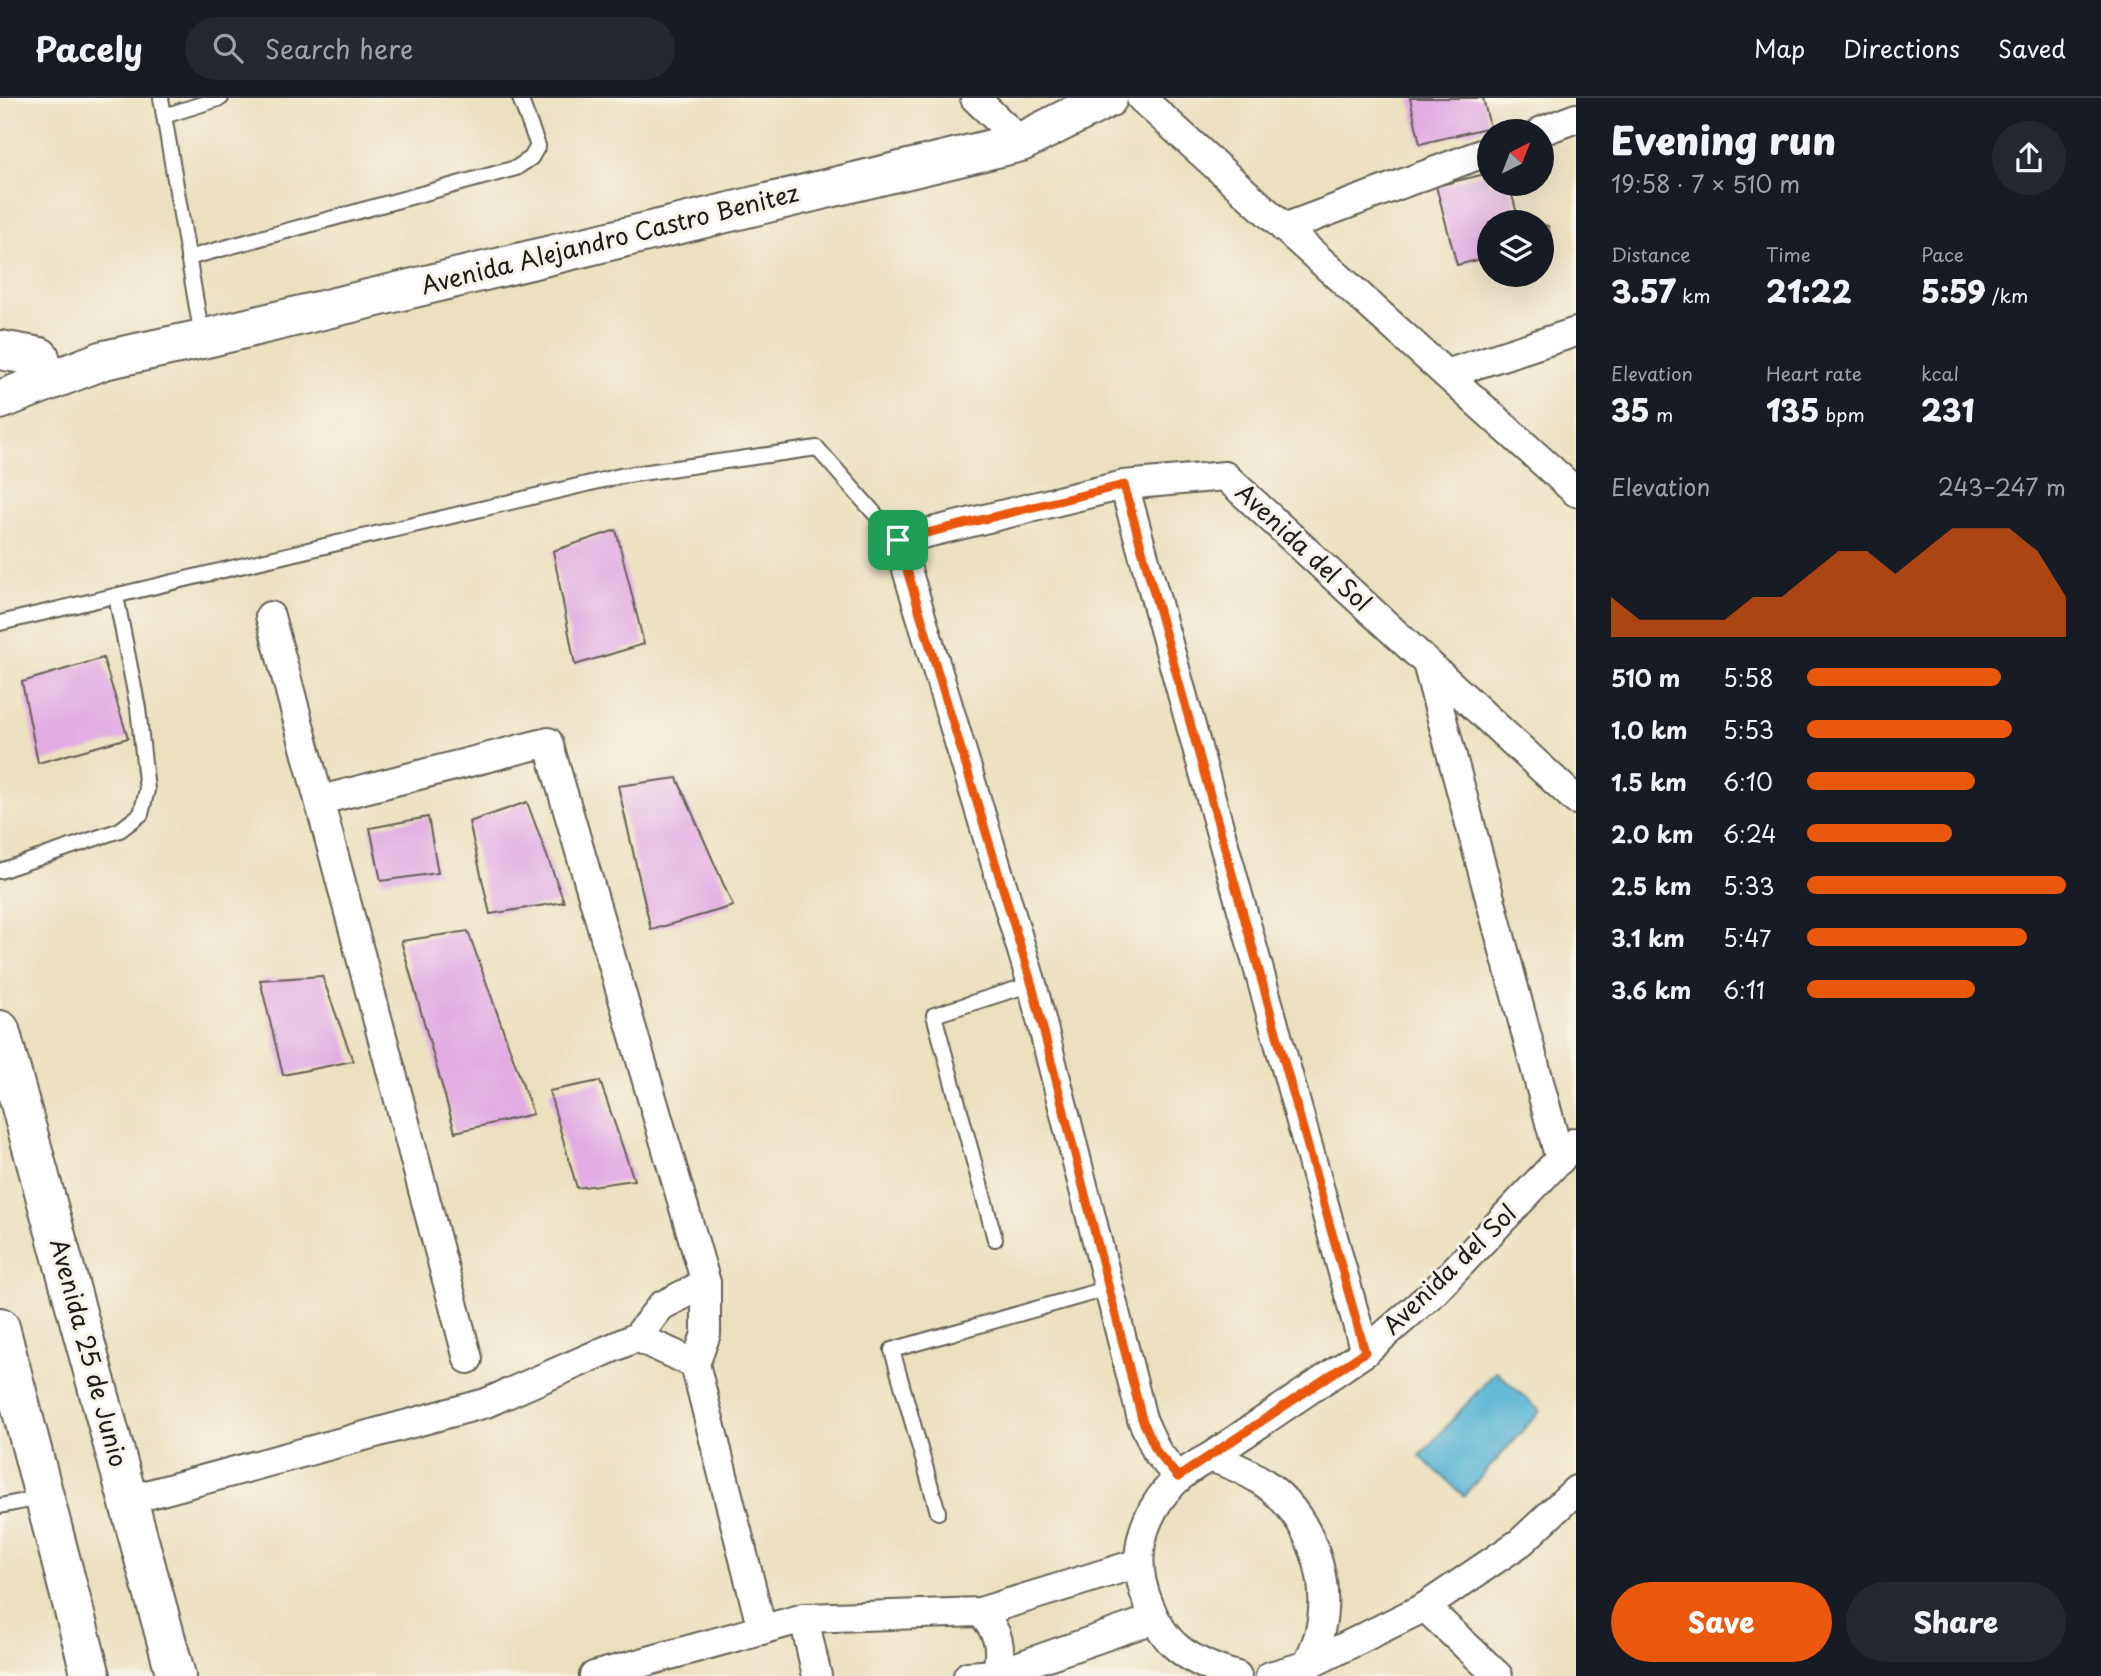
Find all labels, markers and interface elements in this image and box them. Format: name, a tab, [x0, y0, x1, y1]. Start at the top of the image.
search box	[185, 17, 675, 80]
text: Pacely	[35, 23, 143, 73]
icon: search	[209, 29, 247, 67]
text: Search here	[265, 29, 413, 68]
text: Map	[1754, 30, 1805, 66]
text: Directions	[1843, 30, 1960, 66]
text: Saved	[1998, 30, 2066, 66]
text: Evening run	[1611, 111, 1836, 168]
north arrow	[1477, 119, 1554, 196]
map controls	[1477, 119, 1554, 287]
button: share	[1992, 121, 2066, 195]
text: 19:58 · 7 × 510 m	[1611, 166, 1800, 201]
street label: Avenida Alejandro Castro Benitez	[417, 174, 802, 302]
button: layers	[1477, 210, 1554, 287]
text: Distance	[1611, 240, 1691, 268]
text: Time	[1766, 240, 1811, 268]
text: Pace	[1921, 240, 1964, 268]
text: 3.57	[1611, 268, 1676, 313]
text: 21:22	[1766, 268, 1851, 313]
text: 5:59	[1921, 268, 1986, 313]
text: km	[1676, 281, 1710, 309]
text: /km	[1986, 281, 2028, 309]
text: Elevation	[1611, 359, 1693, 387]
text: Heart rate	[1766, 359, 1862, 387]
text: kcal	[1921, 359, 1959, 387]
text: 35	[1611, 387, 1650, 432]
text: 135	[1766, 387, 1819, 432]
text: 231	[1921, 387, 1975, 432]
text: m	[1650, 400, 1673, 428]
text: bpm	[1819, 400, 1865, 428]
text: Elevation	[1611, 469, 1710, 504]
text: 243–247 m	[1938, 469, 2066, 504]
street label: Avenida del Sol	[1228, 474, 1380, 619]
pin	[868, 510, 928, 570]
icon: arrive	[879, 521, 917, 559]
text: 510 m	[1611, 660, 1680, 695]
text: 5:58	[1723, 660, 1774, 695]
text: 1.0 km	[1611, 712, 1688, 747]
text: 5:53	[1723, 712, 1774, 747]
text: 1.5 km	[1611, 764, 1687, 799]
text: 6:10	[1723, 764, 1773, 799]
text: 2.0 km	[1611, 816, 1693, 851]
text: 6:24	[1723, 816, 1777, 851]
text: 2.5 km	[1611, 868, 1691, 903]
text: 5:33	[1723, 868, 1775, 903]
text: 3.1 km	[1611, 920, 1685, 955]
text: 5:47	[1723, 920, 1771, 955]
text: 3.6 km	[1611, 972, 1691, 1007]
text: 6:11	[1723, 972, 1765, 1007]
street label: Avenida del Sol	[1373, 1195, 1524, 1342]
street label: Avenida 25 de Junio	[42, 1234, 138, 1471]
button: Save	[1611, 1582, 1832, 1662]
button: Share	[1846, 1582, 2066, 1662]

